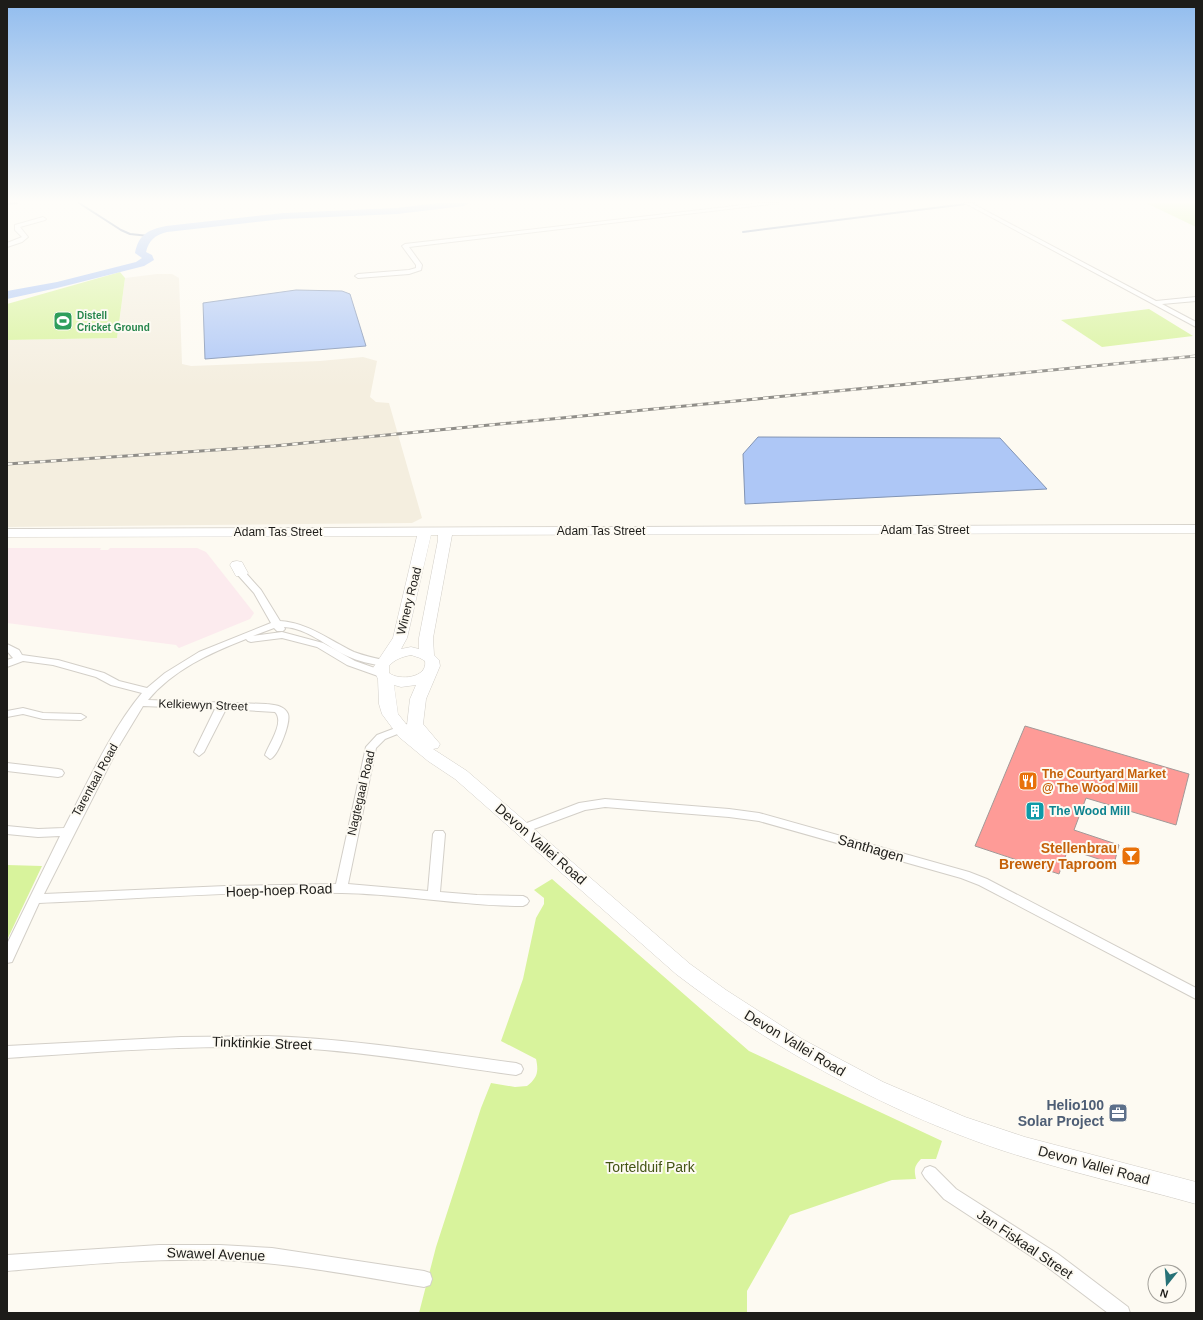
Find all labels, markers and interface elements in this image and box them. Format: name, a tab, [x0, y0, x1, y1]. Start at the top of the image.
sports icon: Distell Cricket Ground	[52, 310, 74, 332]
place label: Distell Cricket Ground	[77, 310, 150, 333]
street label: Adam Tas Street	[881, 523, 970, 537]
street label: Adam Tas Street	[557, 524, 646, 538]
street label: Adam Tas Street	[234, 525, 323, 539]
street label: Winery Road	[394, 566, 424, 636]
street label: Kelkiewyn Street	[158, 696, 249, 714]
street label: Tarentaal Road	[69, 741, 121, 819]
street label: Nagtegaal Road	[344, 749, 378, 837]
place label: The Courtyard Market @ The Wood Mill	[1042, 767, 1166, 795]
restaurant icon: The Courtyard Market @ The Wood Mill	[1017, 770, 1039, 792]
street label: Devon Vallei Road	[492, 800, 590, 888]
building icon: The Wood Mill	[1024, 800, 1046, 822]
place label: The Wood Mill	[1049, 804, 1130, 818]
street label: Santhagen	[836, 831, 906, 865]
place label: Stellenbrau Brewery Taproom	[999, 840, 1117, 872]
bar icon: Stellenbrau Brewery Taproom	[1120, 845, 1142, 867]
street label: Hoep-hoep Road	[225, 880, 333, 900]
street label: Devon Vallei Road	[742, 1007, 848, 1079]
street label: Tinktinkie Street	[212, 1033, 312, 1053]
place label: Helio100 Solar Project	[1018, 1097, 1104, 1129]
office icon: Helio100 Solar Project	[1107, 1102, 1129, 1124]
street label: Devon Vallei Road	[1036, 1142, 1152, 1188]
park label: Tortelduif Park	[605, 1159, 696, 1175]
street label: Jan Fiskaal Street	[974, 1206, 1076, 1282]
street label: Swawel Avenue	[166, 1244, 266, 1264]
north arrow	[1147, 1264, 1187, 1304]
text: N	[1158, 1287, 1170, 1300]

